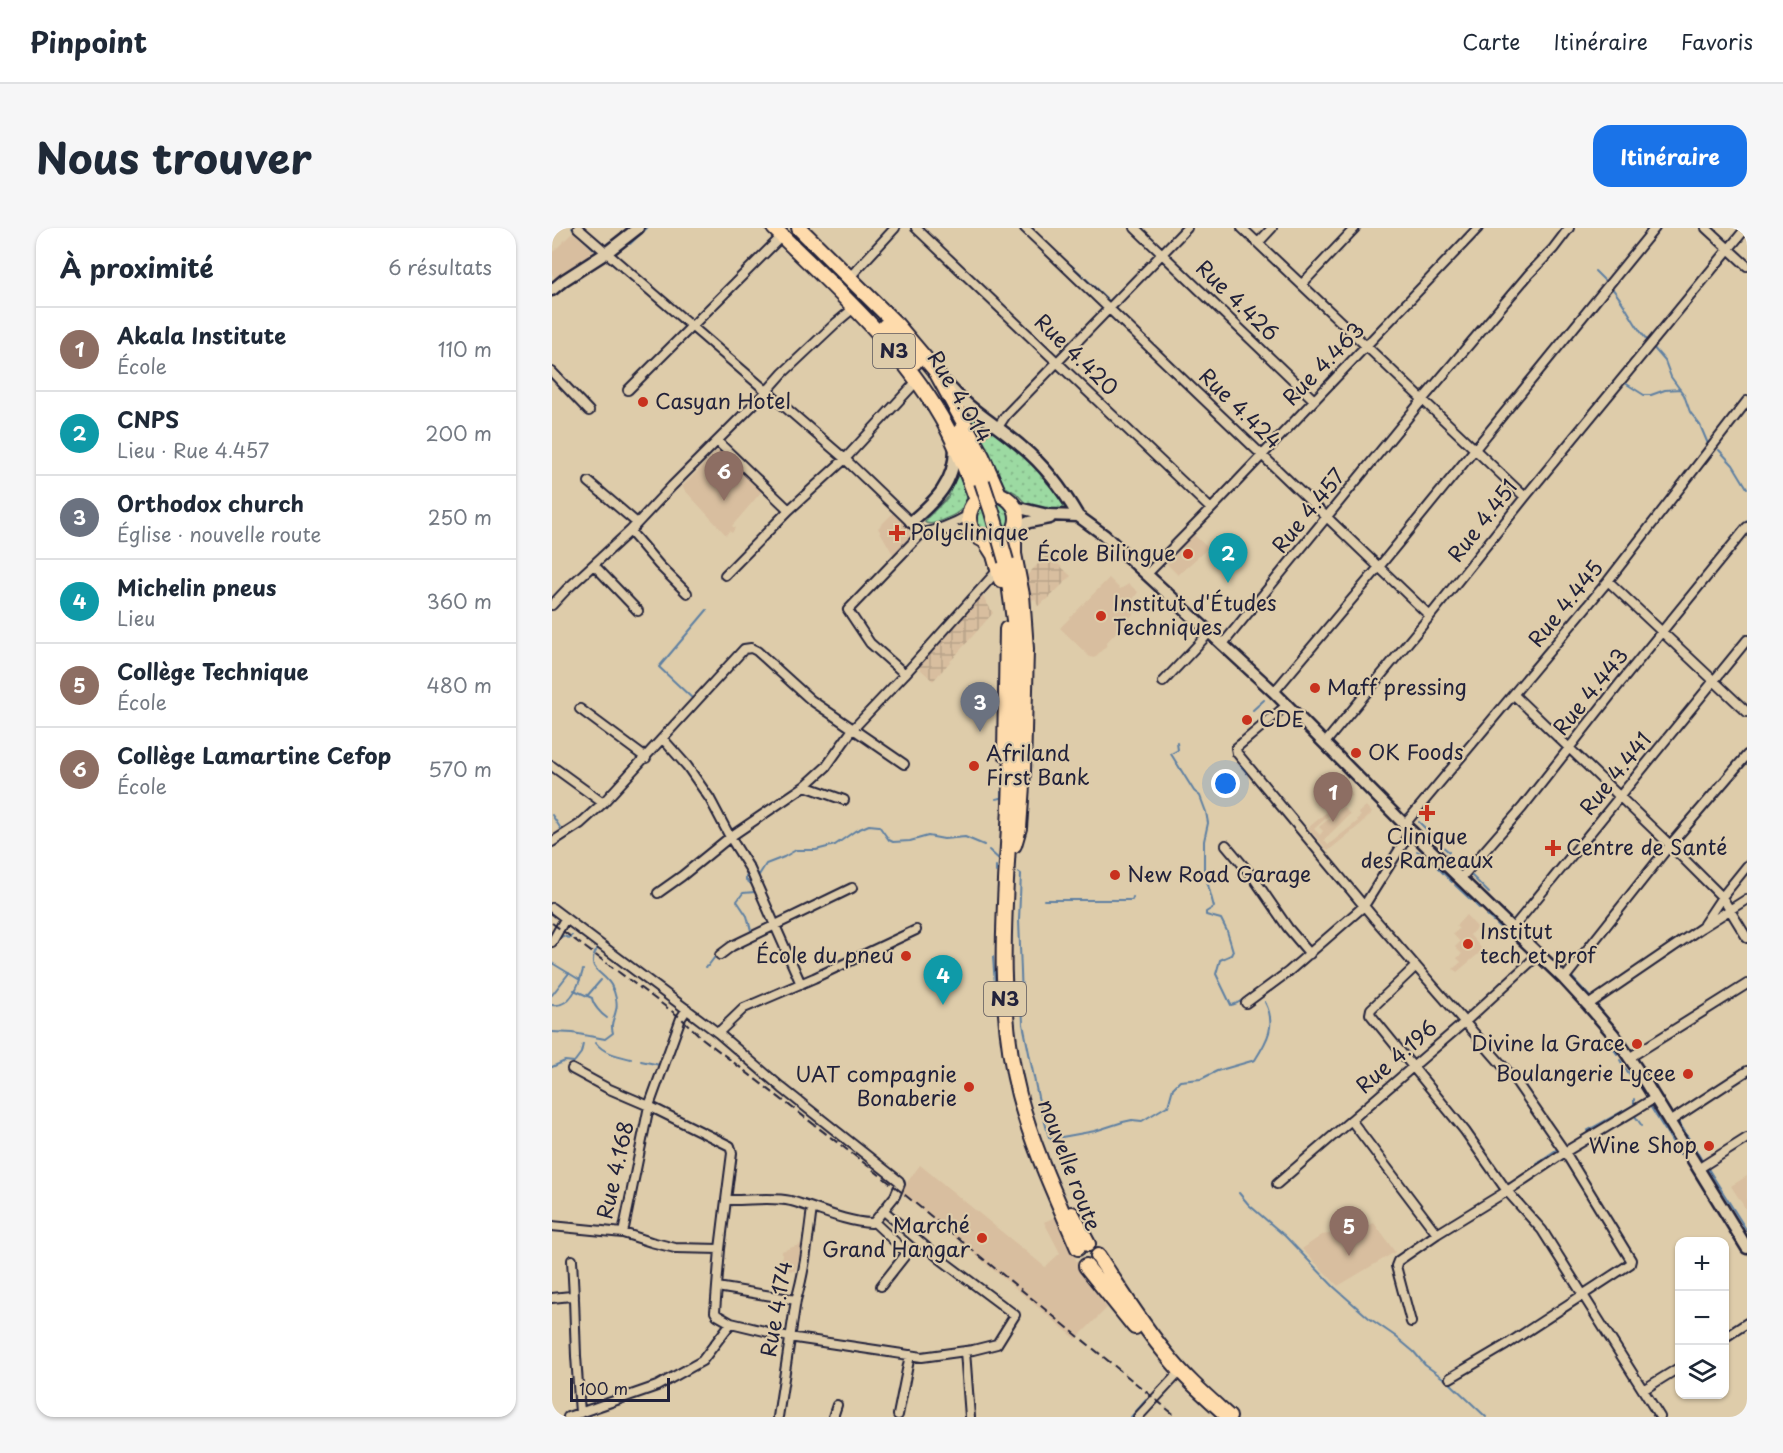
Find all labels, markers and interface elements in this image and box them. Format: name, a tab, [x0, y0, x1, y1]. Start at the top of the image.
text: Pinpoint	[30, 20, 147, 63]
text: Carte	[1462, 25, 1521, 57]
text: Itinéraire	[1554, 25, 1648, 57]
text: Favoris	[1681, 25, 1753, 57]
text: Nous trouver	[36, 125, 312, 188]
button: Itinéraire	[1593, 125, 1747, 187]
text: À proximité	[60, 248, 214, 287]
text: 6 résultats	[388, 252, 492, 282]
street label: Rue 4.426	[1190, 252, 1287, 348]
street label: Rue 4.420	[1028, 305, 1127, 402]
street label: Rue 4.463	[1274, 313, 1371, 412]
text: Akala Institute	[117, 318, 286, 351]
text: 1	[75, 334, 84, 364]
text: 110 m	[438, 334, 492, 364]
road number: N3	[873, 334, 915, 368]
street label: Rue 4.014	[921, 344, 1001, 448]
text: École	[117, 351, 167, 381]
street label: Rue 4.424	[1193, 360, 1290, 455]
place label: Casyan Hotel	[655, 384, 791, 416]
marker: Casyan Hotel	[636, 395, 650, 409]
text: CNPS	[117, 402, 179, 435]
text: 2	[72, 418, 87, 448]
text: 200 m	[425, 418, 492, 448]
text: Lieu · Rue 4.457	[117, 435, 269, 465]
pin: 6	[704, 452, 744, 501]
street label: Rue 4.457	[1263, 460, 1352, 559]
street label: Rue 4.451	[1439, 472, 1524, 568]
text: Orthodox church	[117, 486, 304, 519]
text: 3	[73, 502, 86, 532]
text: 250 m	[428, 502, 492, 532]
place label: Polyclinique	[910, 515, 1029, 547]
text: Église · nouvelle route	[117, 519, 321, 549]
marker: Polyclinique	[888, 524, 906, 542]
pin: 2	[1208, 534, 1248, 583]
place label: École Bilingue	[1037, 536, 1176, 568]
marker: École Bilingue	[1181, 547, 1195, 561]
street label: Rue 4.445	[1519, 552, 1610, 653]
text: Michelin pneus	[117, 570, 276, 603]
text: 4	[73, 586, 86, 616]
text: 360 m	[426, 586, 492, 616]
place label: Institut d'Études Techniques	[1113, 586, 1277, 642]
text: Lieu	[117, 603, 155, 633]
marker: Institut d'Études Techniques	[1094, 609, 1108, 623]
street label: Rue 4.443	[1544, 640, 1635, 742]
text: Collège Technique	[117, 654, 309, 687]
text: 5	[73, 670, 86, 700]
text: 480 m	[427, 670, 492, 700]
place label: Maff pressing	[1327, 670, 1467, 702]
marker: Maff pressing	[1308, 681, 1322, 695]
pin: 3	[960, 682, 1000, 732]
text: École	[117, 687, 167, 717]
place label: CDE	[1259, 702, 1305, 734]
marker: CDE	[1240, 713, 1254, 727]
street label: Rue 4.441	[1571, 724, 1658, 821]
place label: OK Foods	[1368, 735, 1463, 767]
place label: Afriland First Bank	[986, 736, 1090, 792]
text: Collège Lamartine Cefop	[117, 738, 391, 771]
marker: OK Foods	[1349, 746, 1363, 760]
text: 6	[72, 754, 87, 784]
text: 570 m	[428, 754, 492, 784]
marker: Afriland First Bank	[967, 759, 981, 773]
your location	[1211, 769, 1240, 798]
text: École	[117, 771, 167, 801]
pin: 1	[1314, 772, 1352, 822]
marker: Clinique des Rameaux	[1418, 804, 1436, 822]
place label: Clinique des Rameaux	[1361, 819, 1493, 875]
place label: Centre de Santé	[1566, 830, 1727, 862]
marker: Centre de Santé	[1544, 839, 1562, 857]
place label: New Road Garage	[1127, 857, 1311, 889]
marker: New Road Garage	[1108, 868, 1122, 882]
place label: Institut tech et prof	[1480, 914, 1597, 970]
marker: Institut tech et prof	[1461, 937, 1475, 951]
place label: École du pneu	[756, 938, 894, 970]
marker: École du pneu	[899, 949, 913, 963]
pin: 4	[924, 956, 962, 1005]
road number: N3	[984, 982, 1026, 1016]
street label: Rue 4.196	[1348, 1011, 1443, 1100]
place label: Divine la Grace	[1471, 1026, 1625, 1058]
marker: Divine la Grace	[1630, 1037, 1644, 1051]
place label: Boulangerie Lycee	[1496, 1056, 1676, 1088]
place label: UAT compagnie Bonaberie	[795, 1057, 957, 1113]
marker: Boulangerie Lycee	[1681, 1067, 1695, 1081]
marker: UAT compagnie Bonaberie	[962, 1080, 976, 1094]
street label: nouvelle route	[1031, 1094, 1111, 1235]
street label: Rue 4.168	[587, 1117, 641, 1222]
place label: Wine Shop	[1588, 1128, 1697, 1160]
marker: Wine Shop	[1702, 1139, 1716, 1153]
pin: 5	[1330, 1206, 1368, 1256]
place label: Marché Grand Hangar	[822, 1208, 971, 1264]
marker: Marché Grand Hangar	[975, 1231, 989, 1245]
map controls	[1675, 1237, 1729, 1399]
button: +	[1675, 1237, 1729, 1291]
street label: Rue 4.174	[751, 1258, 799, 1359]
button: −	[1675, 1291, 1729, 1345]
button: layers	[1675, 1345, 1729, 1399]
scale bar	[570, 1375, 670, 1402]
text: 100 m	[579, 1376, 628, 1400]

